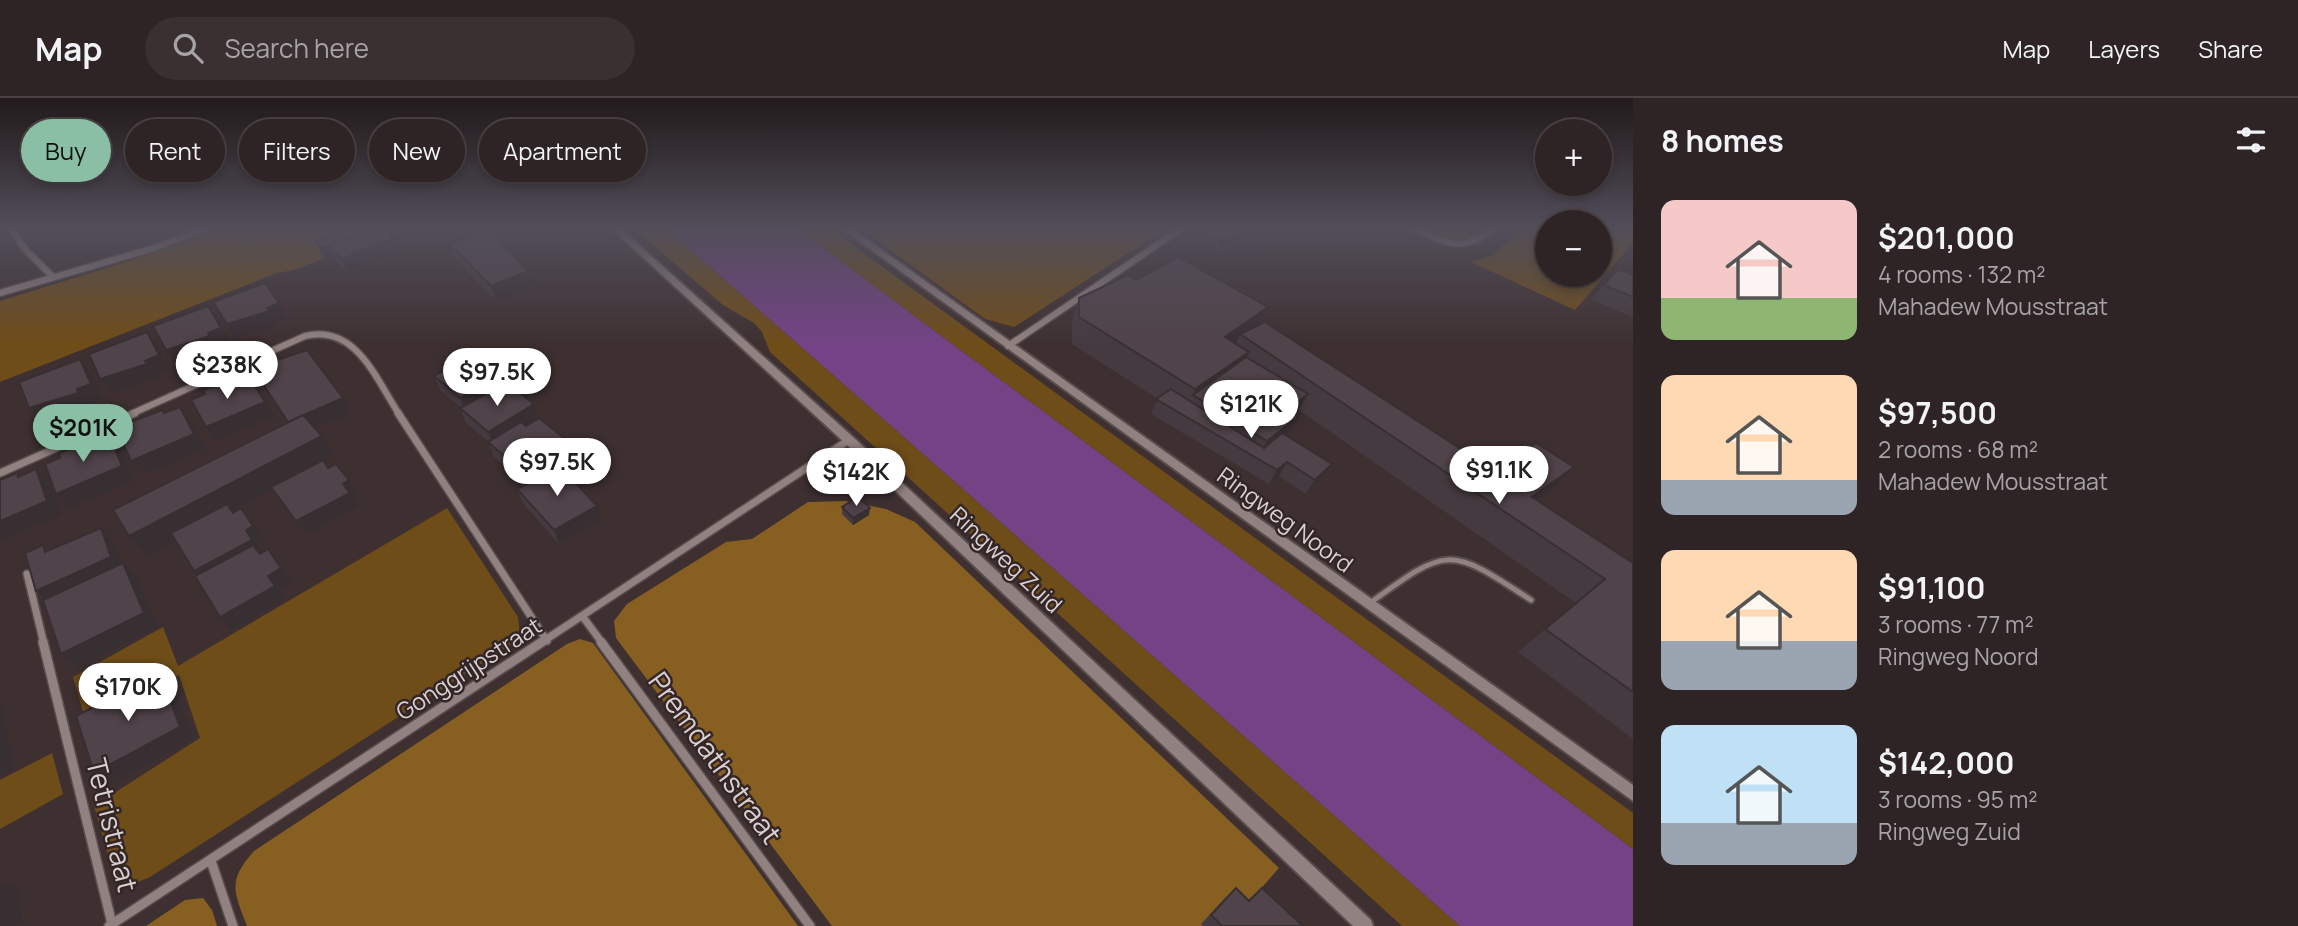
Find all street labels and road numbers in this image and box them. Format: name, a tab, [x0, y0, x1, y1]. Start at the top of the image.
street label: Ringweg Noord	[1211, 459, 1360, 579]
street label: Ringweg Zuid	[944, 499, 1070, 620]
street label: Gonggrijpstraat	[389, 609, 547, 727]
street label: Premdathstraat	[640, 664, 791, 851]
street label: Tetristraat	[78, 754, 148, 896]

